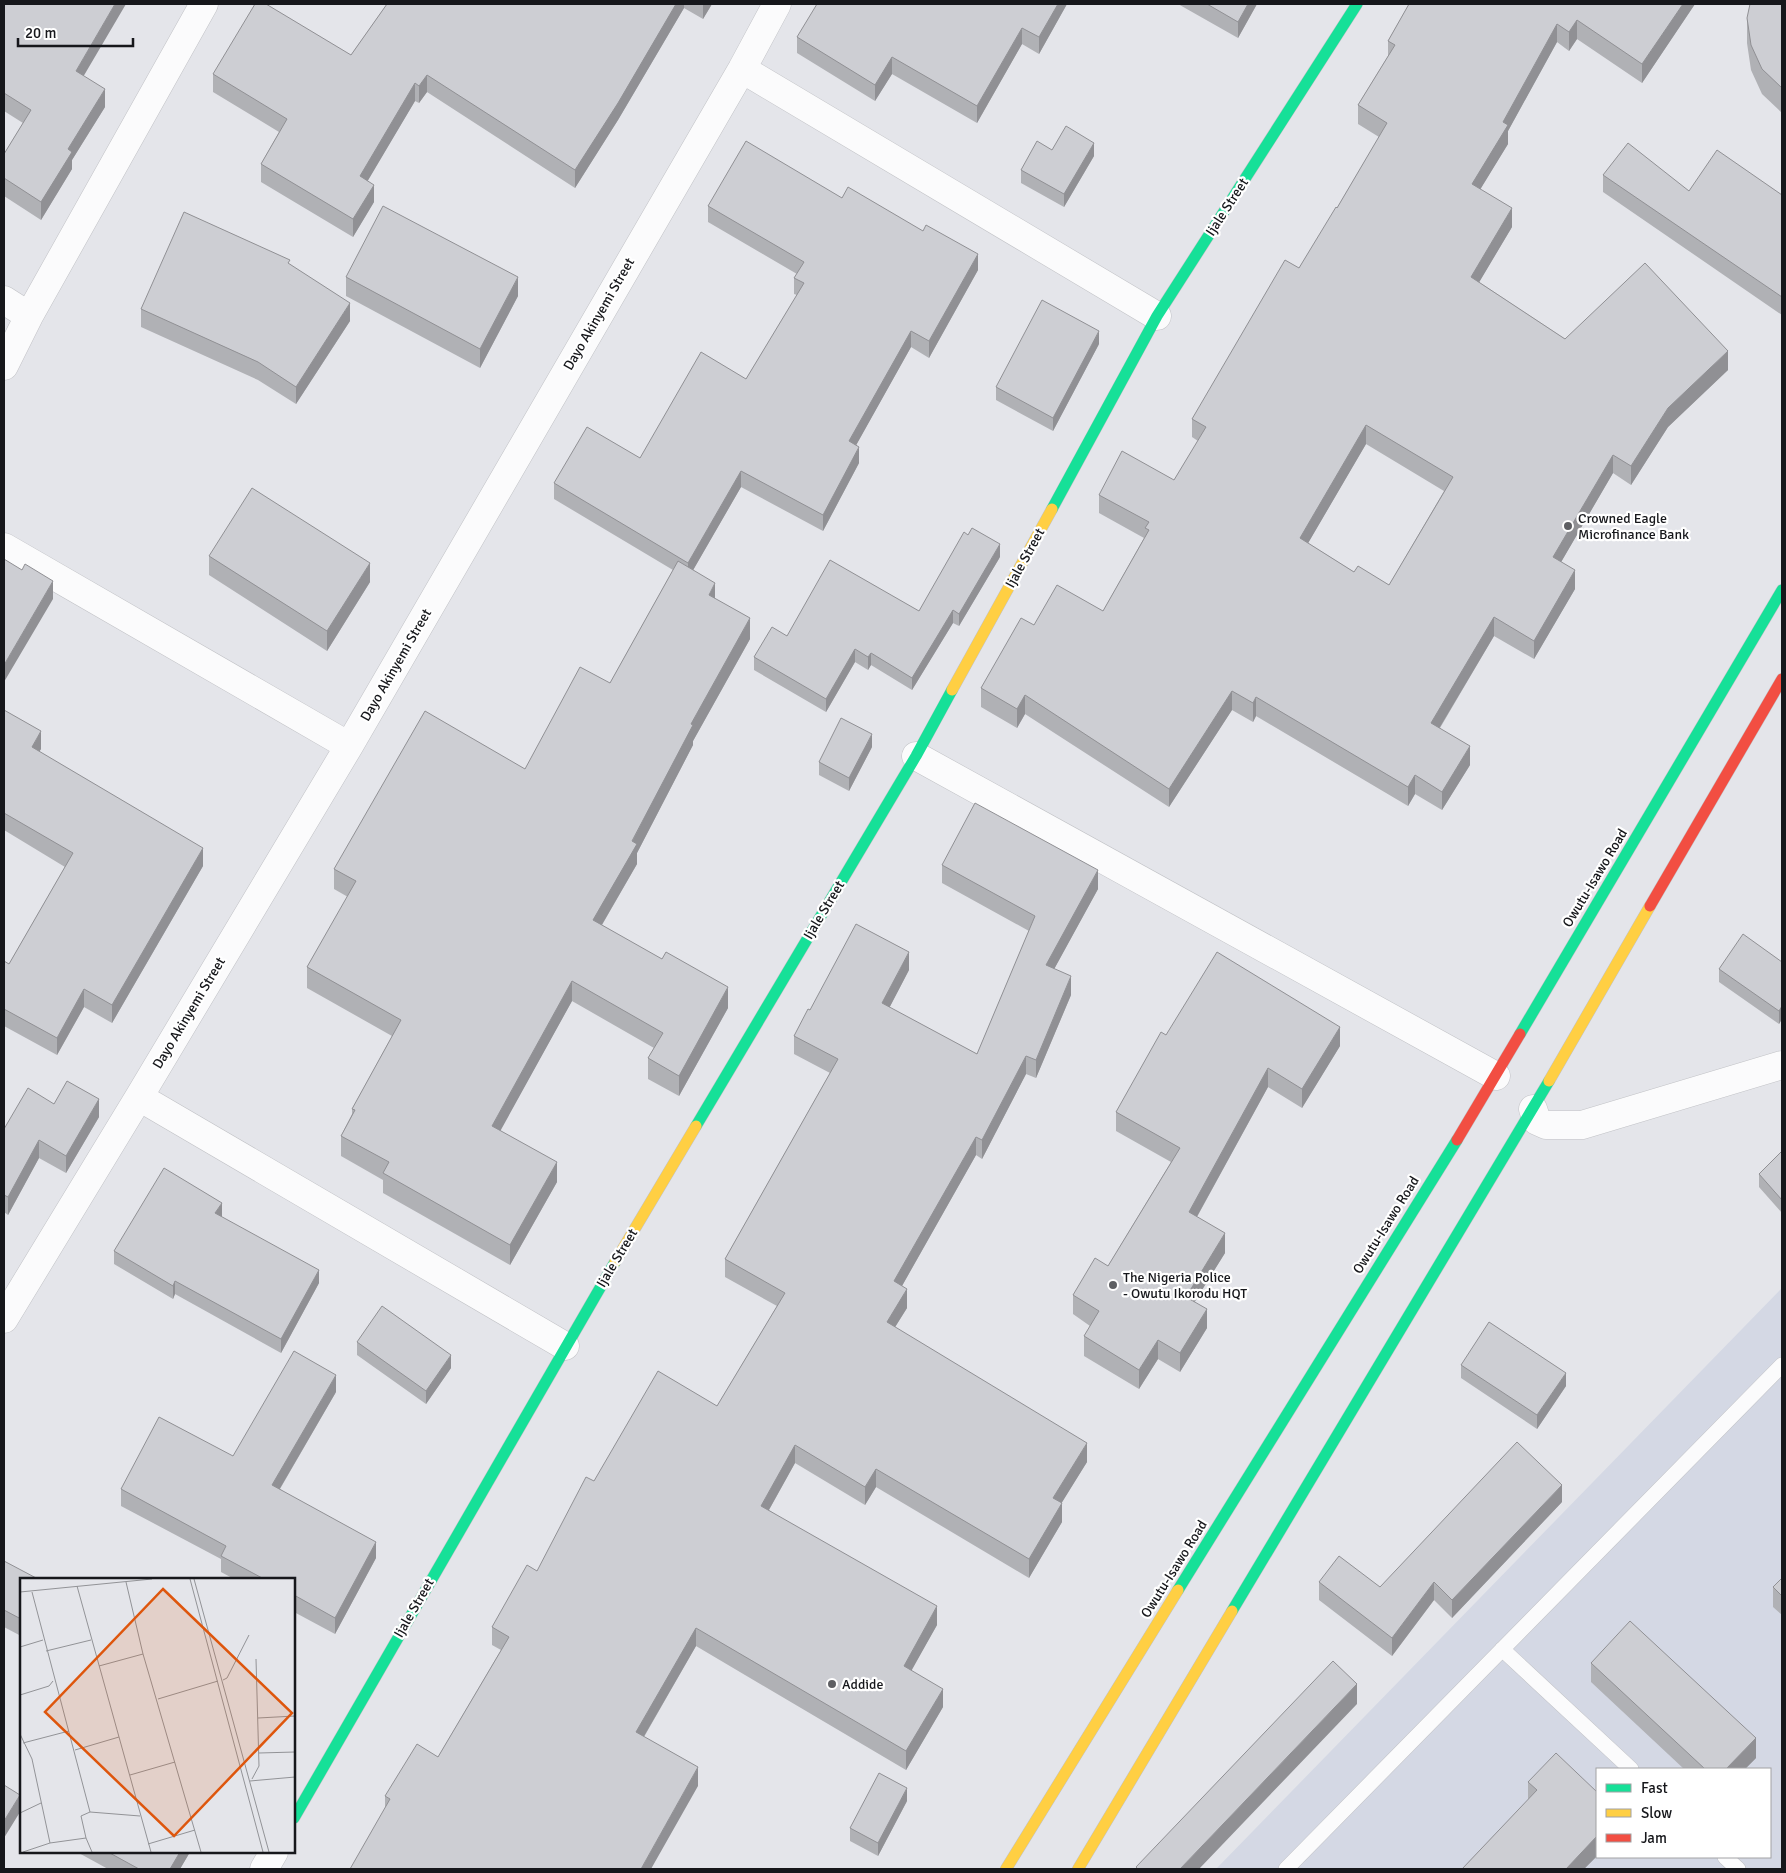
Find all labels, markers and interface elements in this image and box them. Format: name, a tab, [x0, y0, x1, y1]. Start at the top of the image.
scale bar	[18, 15, 132, 47]
text: 20 m	[25, 24, 56, 42]
street label: Ijale Street	[1202, 175, 1252, 239]
street label: Dayo Akinyemi Street	[560, 255, 638, 373]
place label: Crowned Eagle Microfinance Bank	[1578, 510, 1689, 543]
marker: Crowned Eagle Microfinance Bank	[1562, 520, 1574, 532]
street label: Ijale Street	[1002, 525, 1048, 591]
street label: Dayo Akinyemi Street	[357, 606, 435, 724]
street label: Owutu-Isawo Road	[1559, 826, 1631, 930]
street label: Ijale Street	[800, 877, 848, 943]
street label: Dayo Akinyemi Street	[149, 954, 229, 1072]
street label: Owutu-Isawo Road	[1349, 1173, 1423, 1277]
street label: Ijale Street	[593, 1225, 641, 1291]
place label: The Nigeria Police - Owutu Ikorodu HQT	[1123, 1269, 1247, 1302]
marker: The Nigeria Police - Owutu Ikorodu HQT	[1107, 1279, 1119, 1291]
street label: Owutu-Isawo Road	[1137, 1517, 1211, 1621]
street label: Ijale Street	[390, 1575, 438, 1641]
inset map	[20, 1578, 295, 1853]
place label: Addide	[842, 1676, 883, 1693]
marker: Addide	[826, 1678, 838, 1690]
legend	[1596, 1768, 1771, 1858]
text: Fast	[1641, 1779, 1668, 1797]
text: Slow	[1641, 1804, 1672, 1822]
text: Jam	[1641, 1829, 1667, 1847]

